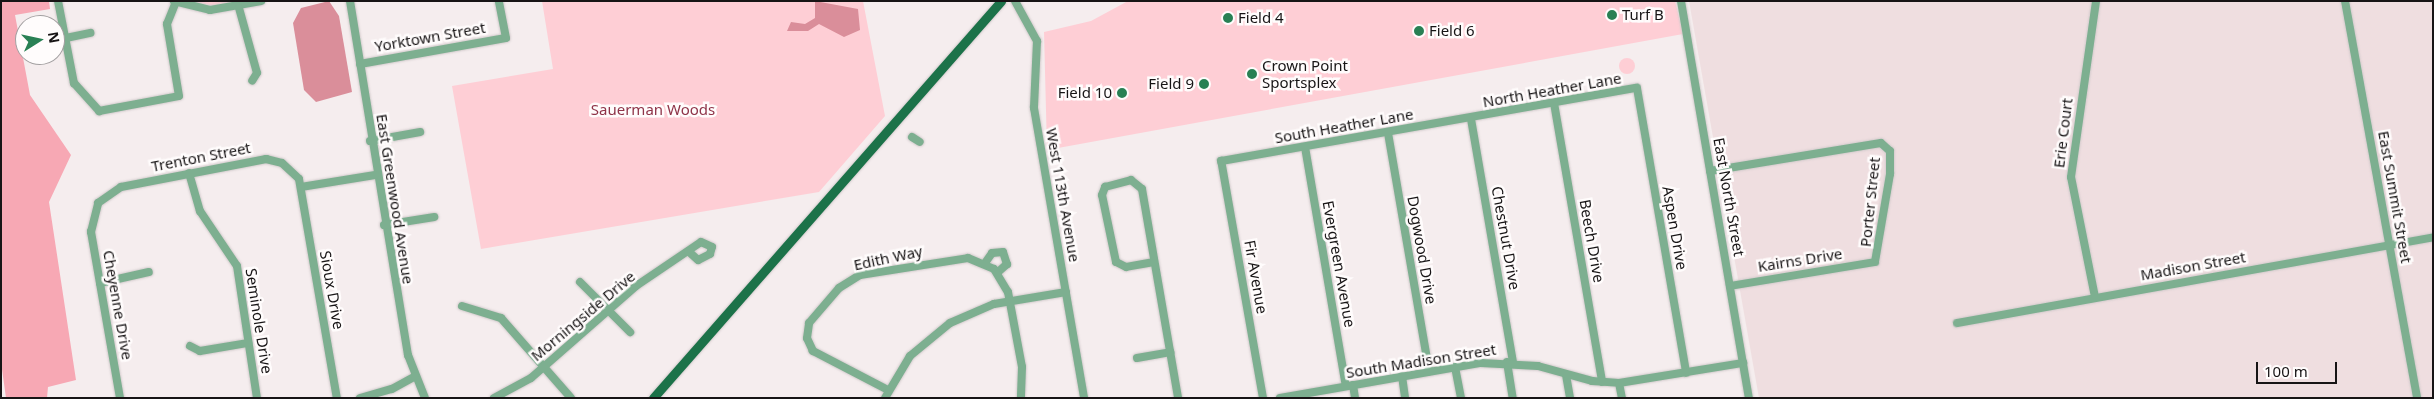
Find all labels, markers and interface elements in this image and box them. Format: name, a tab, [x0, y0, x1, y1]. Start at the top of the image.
place label: Turf B	[1622, 6, 1664, 24]
place label: Field 4	[1238, 9, 1284, 27]
marker: Turf B	[1606, 9, 1618, 21]
marker: Field 4	[1222, 12, 1234, 24]
north arrow	[15, 15, 65, 65]
street label: Yorktown Street	[373, 18, 487, 56]
place label: Field 6	[1429, 22, 1475, 40]
marker: Field 6	[1413, 25, 1425, 37]
text: N	[44, 30, 65, 45]
place label: Crown Point Sportsplex	[1262, 56, 1348, 91]
marker: Crown Point Sportsplex	[1246, 68, 1258, 80]
street label: North Heather Lane	[1481, 69, 1623, 111]
place label: Field 9	[1148, 75, 1194, 93]
marker: Field 9	[1198, 78, 1210, 90]
place label: Field 10	[1058, 84, 1112, 102]
marker: Field 10	[1116, 87, 1128, 99]
street label: Erie Court	[2050, 97, 2076, 169]
park label: Sauerman Woods	[591, 101, 715, 119]
street label: South Heather Lane	[1273, 105, 1415, 147]
street label: East Greenwood Avenue	[373, 113, 417, 285]
street label: West 113th Avenue	[1042, 127, 1084, 263]
street label: East Summit Street	[2375, 130, 2415, 264]
street label: East North Street	[1710, 136, 1748, 258]
street label: Trenton Street	[150, 139, 252, 175]
street label: Porter Street	[1856, 156, 1884, 248]
street label: Chestnut Drive	[1488, 185, 1524, 291]
street label: Aspen Drive	[1659, 185, 1691, 271]
street label: Dogwood Drive	[1404, 195, 1440, 305]
street label: Beech Drive	[1576, 198, 1608, 284]
street label: Evergreen Avenue	[1319, 199, 1359, 329]
street label: Fir Avenue	[1241, 239, 1271, 315]
street label: Edith Way	[852, 242, 924, 274]
street label: Kairns Drive	[1757, 244, 1843, 276]
street label: Madison Street	[2139, 248, 2247, 284]
street label: Cheyenne Drive	[99, 249, 137, 361]
street label: Sioux Drive	[316, 249, 348, 331]
street label: Seminole Drive	[242, 267, 276, 375]
street label: Morningside Drive	[527, 267, 639, 365]
street label: South Madison Street	[1345, 340, 1497, 382]
scale bar	[2259, 352, 2340, 384]
text: 100 m	[2264, 361, 2308, 381]

